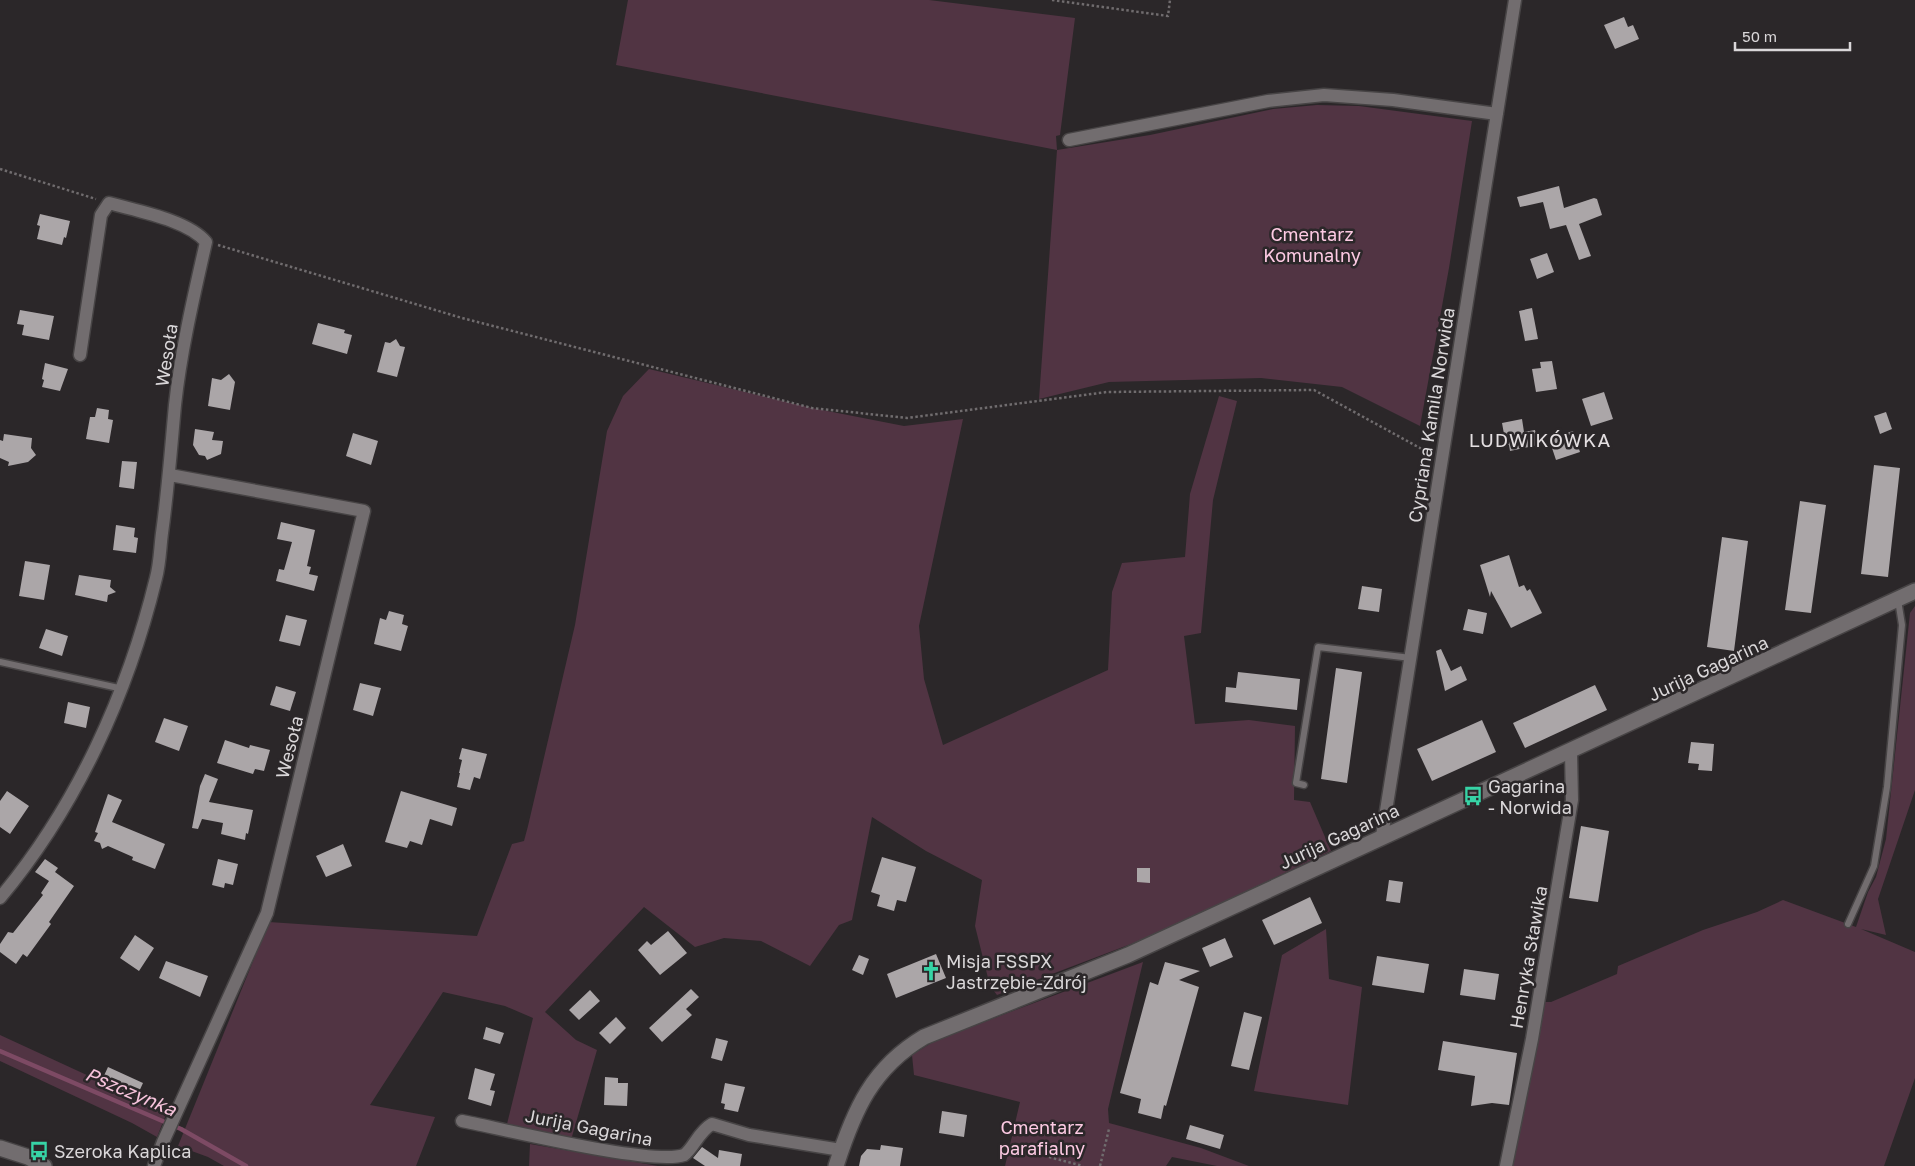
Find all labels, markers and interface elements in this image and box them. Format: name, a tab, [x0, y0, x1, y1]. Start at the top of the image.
scale bar	[1735, 20, 1850, 52]
text: 50 m	[1742, 27, 1777, 45]
park label: Cmentarz Komunalny	[1263, 223, 1361, 266]
street label: Cypriana Kamila Norwida	[1403, 306, 1459, 524]
street label: Wesoła	[150, 322, 182, 388]
district label: LUDWIKÓWKA	[1469, 428, 1611, 451]
street label: Jurija Gagarina	[1645, 631, 1771, 705]
street label: Wesoła	[271, 713, 307, 781]
place label: Gagarina - Norwida	[1488, 775, 1572, 818]
bus stop icon: Gagarina - Norwida	[1462, 785, 1484, 807]
street label: Jurija Gagarina	[1276, 799, 1402, 873]
street label: Henryka Sławika	[1505, 884, 1551, 1030]
place label: Misja FSSPX Jastrzębie-Zdrój	[946, 950, 1087, 993]
church icon: Misja FSSPX Jastrzębie-Zdrój	[920, 960, 942, 982]
water label: Pszczynka	[82, 1062, 181, 1121]
street label: Jurija Gagarina	[523, 1104, 655, 1150]
park label: Cmentarz parafialny	[999, 1116, 1085, 1159]
bus stop icon: Szeroka Kaplica	[28, 1140, 50, 1162]
place label: Szeroka Kaplica	[54, 1140, 191, 1162]

